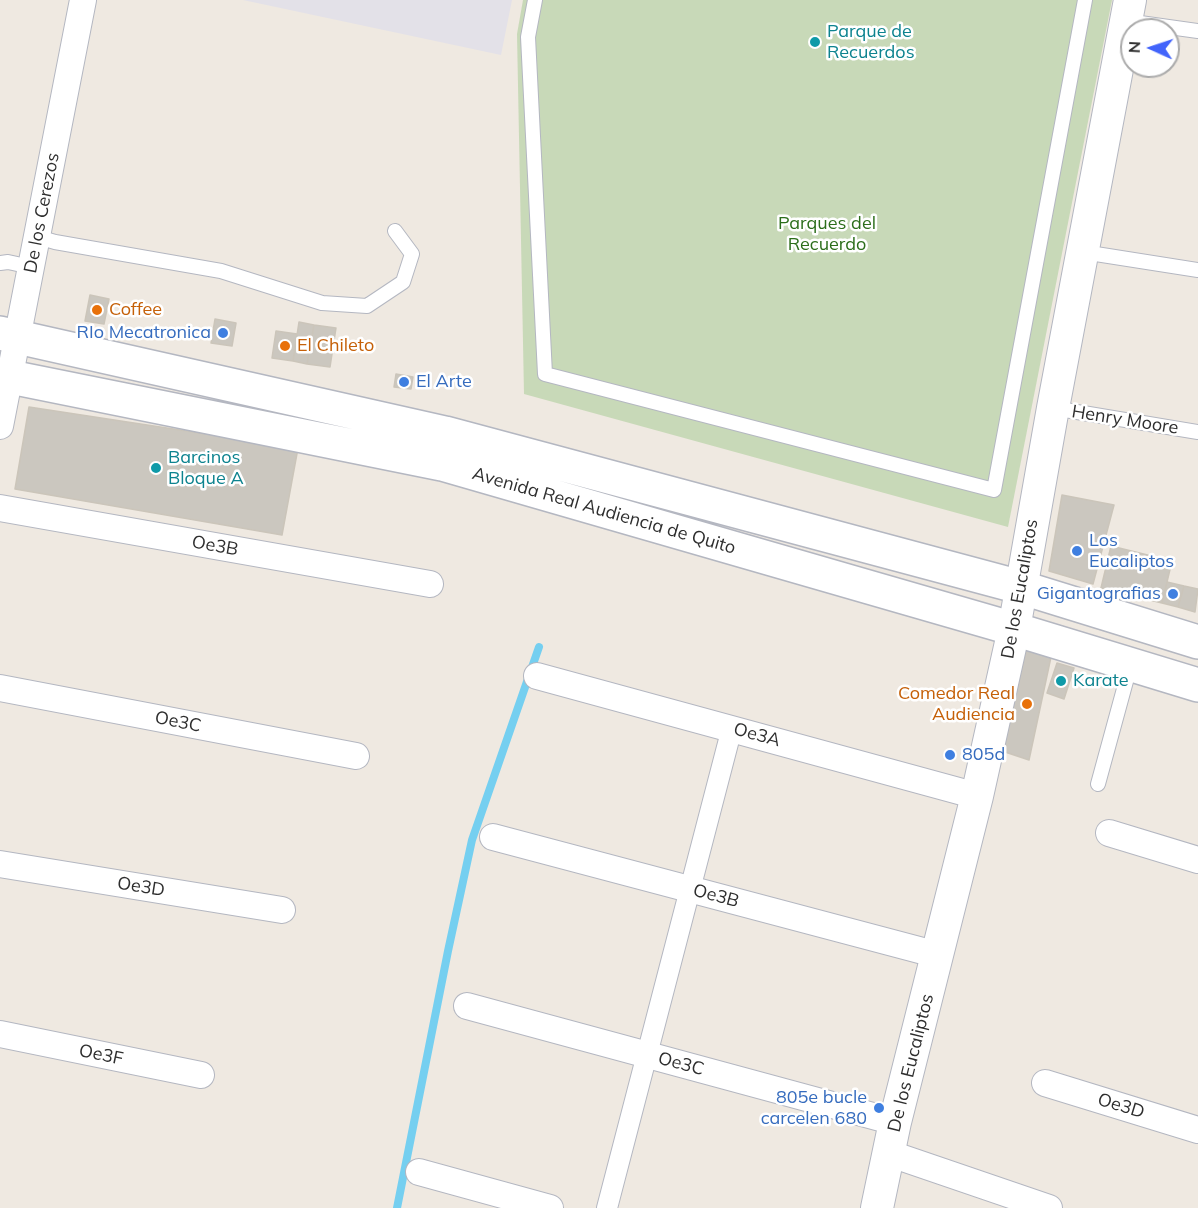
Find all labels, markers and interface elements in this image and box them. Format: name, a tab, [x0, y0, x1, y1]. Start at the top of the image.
north arrow	[1120, 18, 1180, 78]
place label: Parque de Recuerdos	[827, 21, 915, 63]
marker: Parque de Recuerdos	[808, 35, 822, 49]
text: N	[1124, 41, 1144, 54]
street label: De los Cerezos	[20, 151, 64, 275]
park label: Parques del Recuerdo	[778, 213, 876, 256]
place label: Coffee	[109, 299, 162, 321]
marker: Coffee	[90, 303, 104, 317]
place label: RIo Mecatronica	[77, 322, 211, 344]
marker: RIo Mecatronica	[216, 326, 230, 340]
place label: El Chileto	[297, 335, 374, 357]
marker: El Chileto	[278, 339, 292, 353]
place label: El Arte	[416, 371, 472, 393]
marker: El Arte	[397, 375, 411, 389]
street label: Henry Moore	[1070, 401, 1180, 439]
place label: Barcinos Bloque A	[168, 447, 244, 490]
marker: Barcinos Bloque A	[149, 461, 163, 475]
street label: Avenida Real Audiencia de Quito	[470, 463, 738, 559]
street label: De los Eucaliptos	[997, 517, 1043, 661]
place label: Los Eucaliptos	[1089, 530, 1174, 572]
street label: Oe3B	[190, 531, 240, 561]
marker: Los Eucaliptos	[1070, 544, 1084, 558]
place label: Gigantografias	[1037, 583, 1161, 605]
marker: Gigantografias	[1166, 587, 1180, 601]
place label: Karate	[1073, 670, 1128, 692]
marker: Karate	[1054, 674, 1068, 688]
place label: Comedor Real Audiencia	[898, 683, 1015, 726]
marker: Comedor Real Audiencia	[1020, 697, 1034, 711]
street label: Oe3C	[153, 707, 203, 737]
street label: Oe3A	[731, 718, 783, 752]
place label: 805d	[962, 744, 1005, 766]
marker: 805d	[943, 748, 957, 762]
street label: Oe3D	[116, 873, 166, 901]
street label: Oe3B	[691, 880, 741, 912]
street label: De los Eucaliptos	[883, 992, 939, 1134]
street label: Oe3F	[77, 1040, 125, 1070]
street label: Oe3C	[656, 1048, 706, 1080]
place label: 805e bucle carcelen 680	[761, 1087, 867, 1130]
street label: Oe3D	[1095, 1089, 1147, 1123]
marker: 805e bucle carcelen 680	[872, 1101, 886, 1115]

